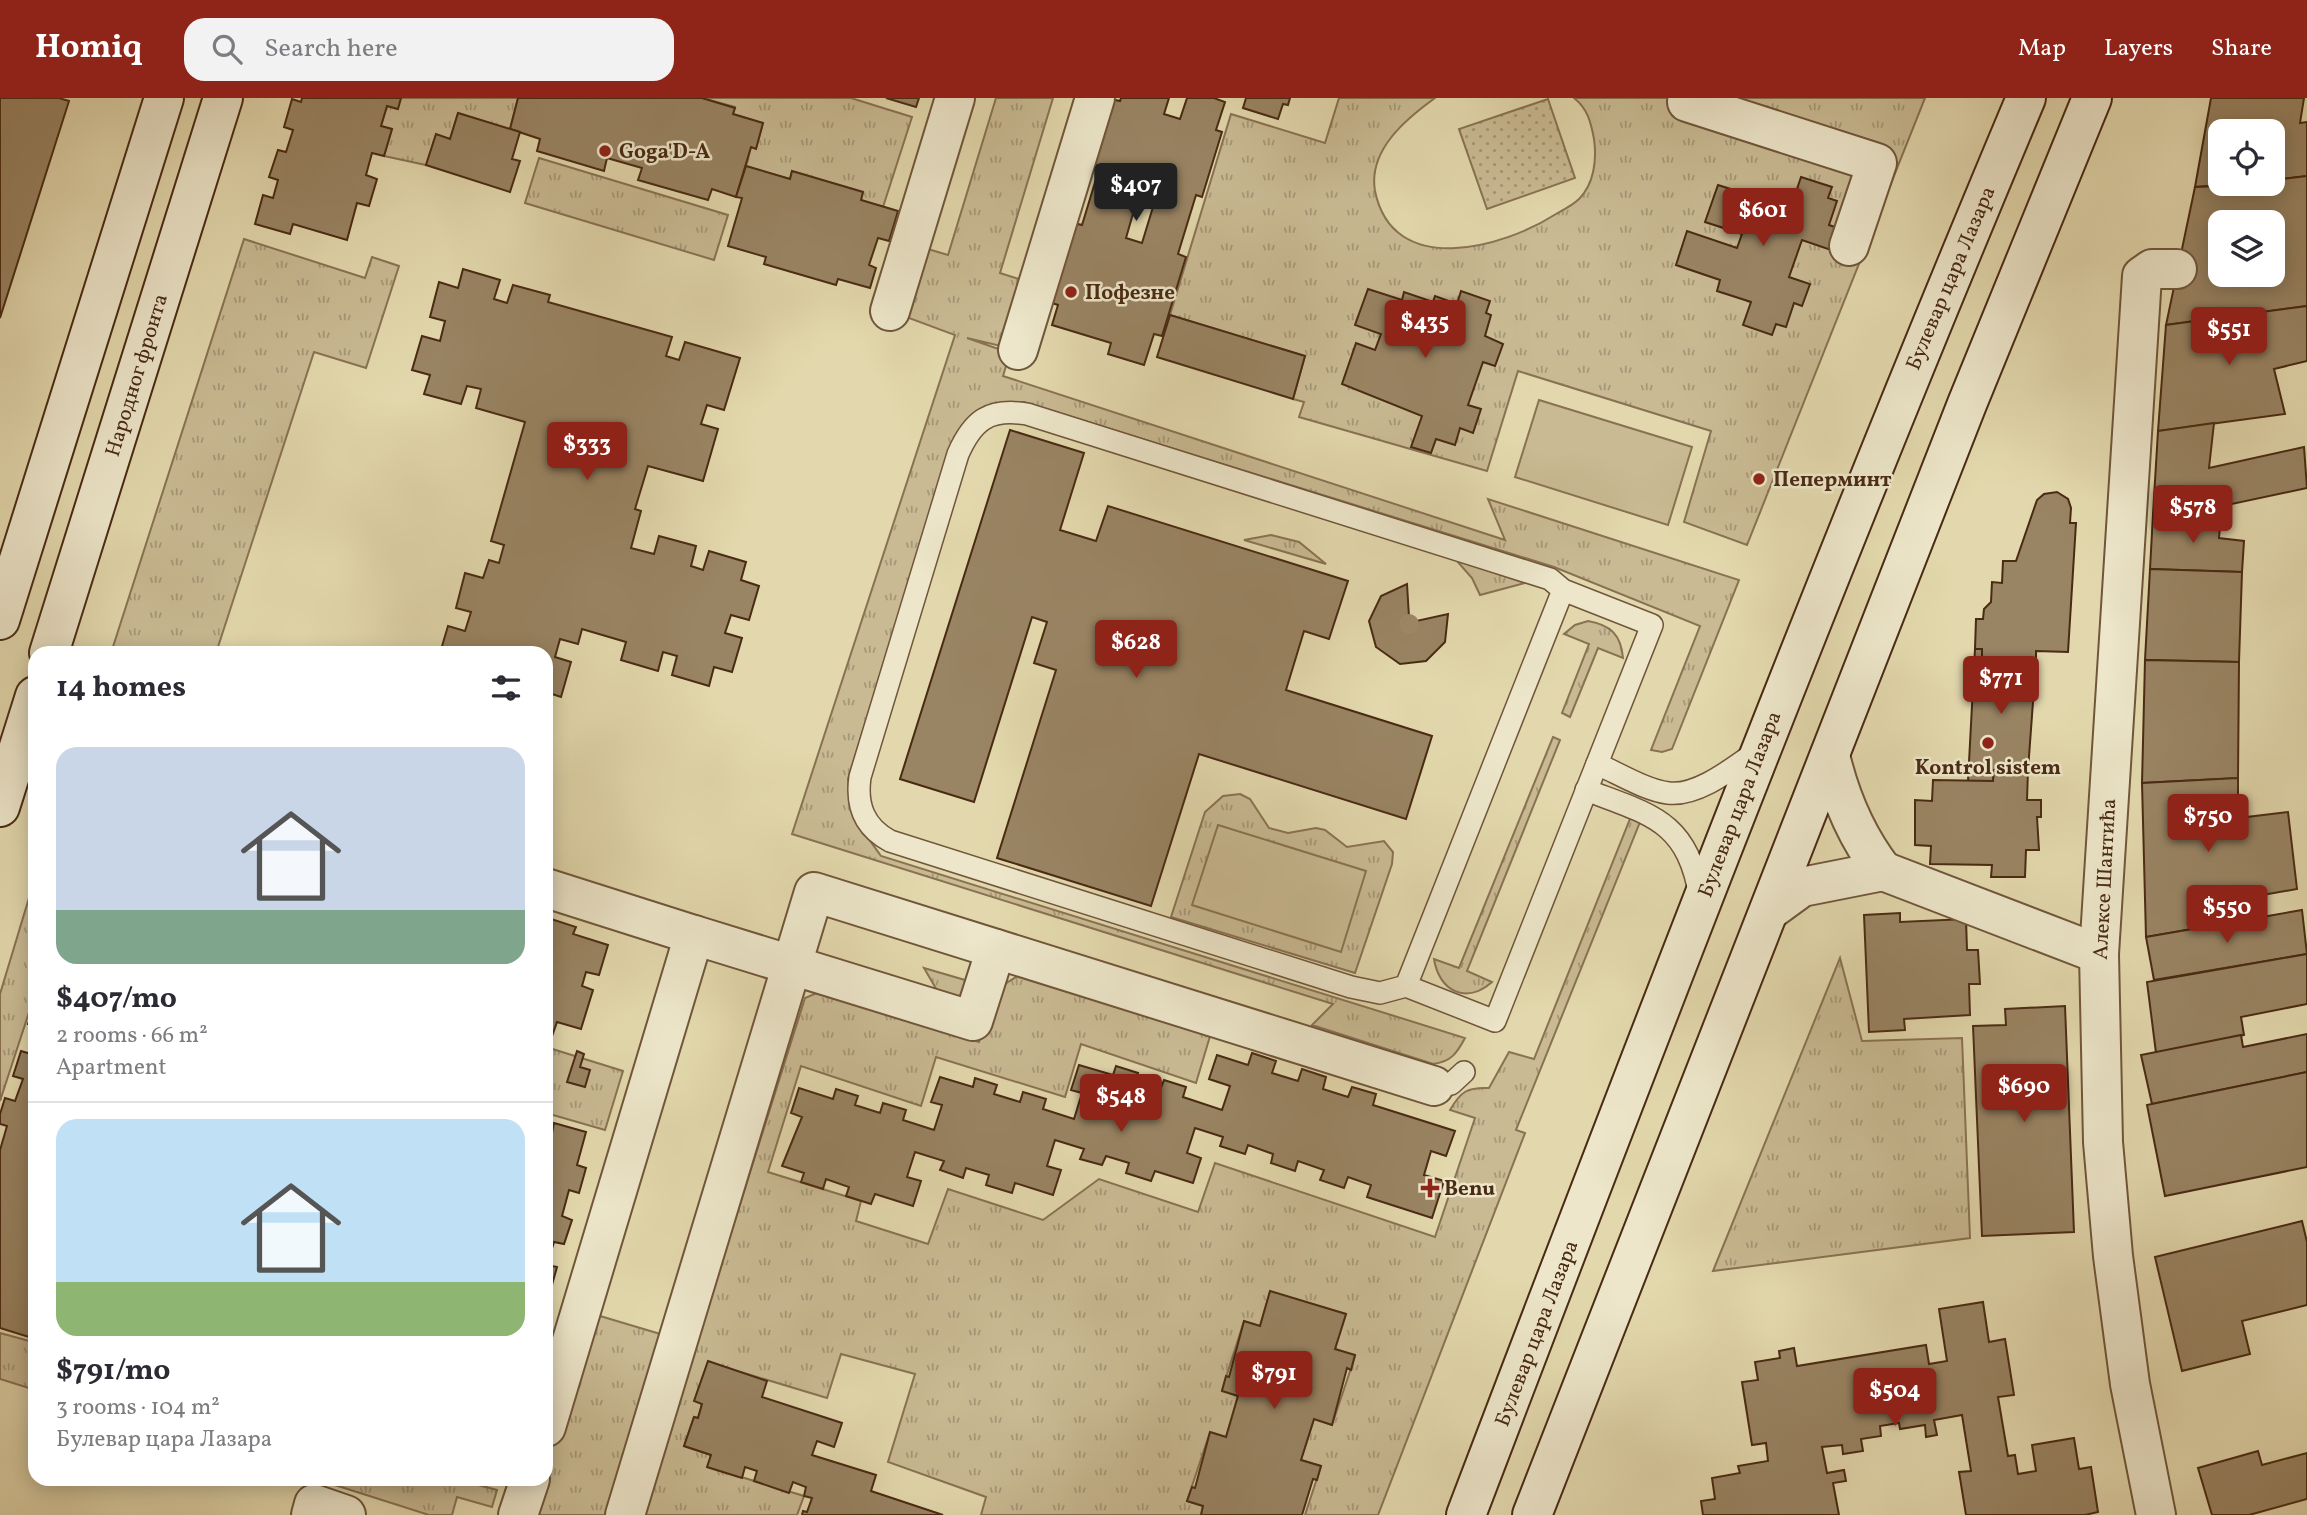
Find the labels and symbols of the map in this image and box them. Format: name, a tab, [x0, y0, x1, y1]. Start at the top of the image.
place label: Goga'D-A	[619, 138, 710, 167]
marker: Goga'D-A	[597, 143, 613, 159]
pin: $407	[1095, 164, 1177, 223]
street label: Булевар цара Лазара	[1899, 182, 2003, 375]
pin: $601	[1722, 188, 1804, 248]
place label: Пофезне	[1085, 279, 1175, 308]
marker: Пофезне	[1063, 284, 1079, 300]
street label: Народног фронта	[99, 290, 176, 460]
pin: $435	[1384, 300, 1466, 360]
pin: $551	[2188, 308, 2270, 367]
pin: $333	[546, 422, 628, 482]
place label: Пеперминт	[1773, 466, 1892, 495]
marker: Пеперминт	[1751, 471, 1767, 487]
pin: $578	[2152, 486, 2234, 545]
pin: $628	[1095, 620, 1177, 680]
pin: $771	[1960, 656, 2042, 716]
street label: Булевар цара Лазара	[1691, 707, 1789, 902]
marker: Kontrol sistem	[1980, 735, 1996, 751]
place label: Kontrol sistem	[1915, 754, 2061, 783]
pin: $750	[2167, 794, 2249, 854]
street label: Алексе Шантића	[2087, 798, 2124, 960]
pin: $550	[2186, 886, 2268, 945]
pin: $690	[1983, 1065, 2065, 1124]
pin: $548	[1080, 1074, 1162, 1134]
place label: Benu	[1444, 1175, 1495, 1204]
marker: Benu	[1422, 1180, 1438, 1196]
street label: Булевар цара Лазара	[1488, 1236, 1586, 1431]
pin: $791	[1233, 1352, 1315, 1411]
pin: $504	[1854, 1368, 1936, 1428]

